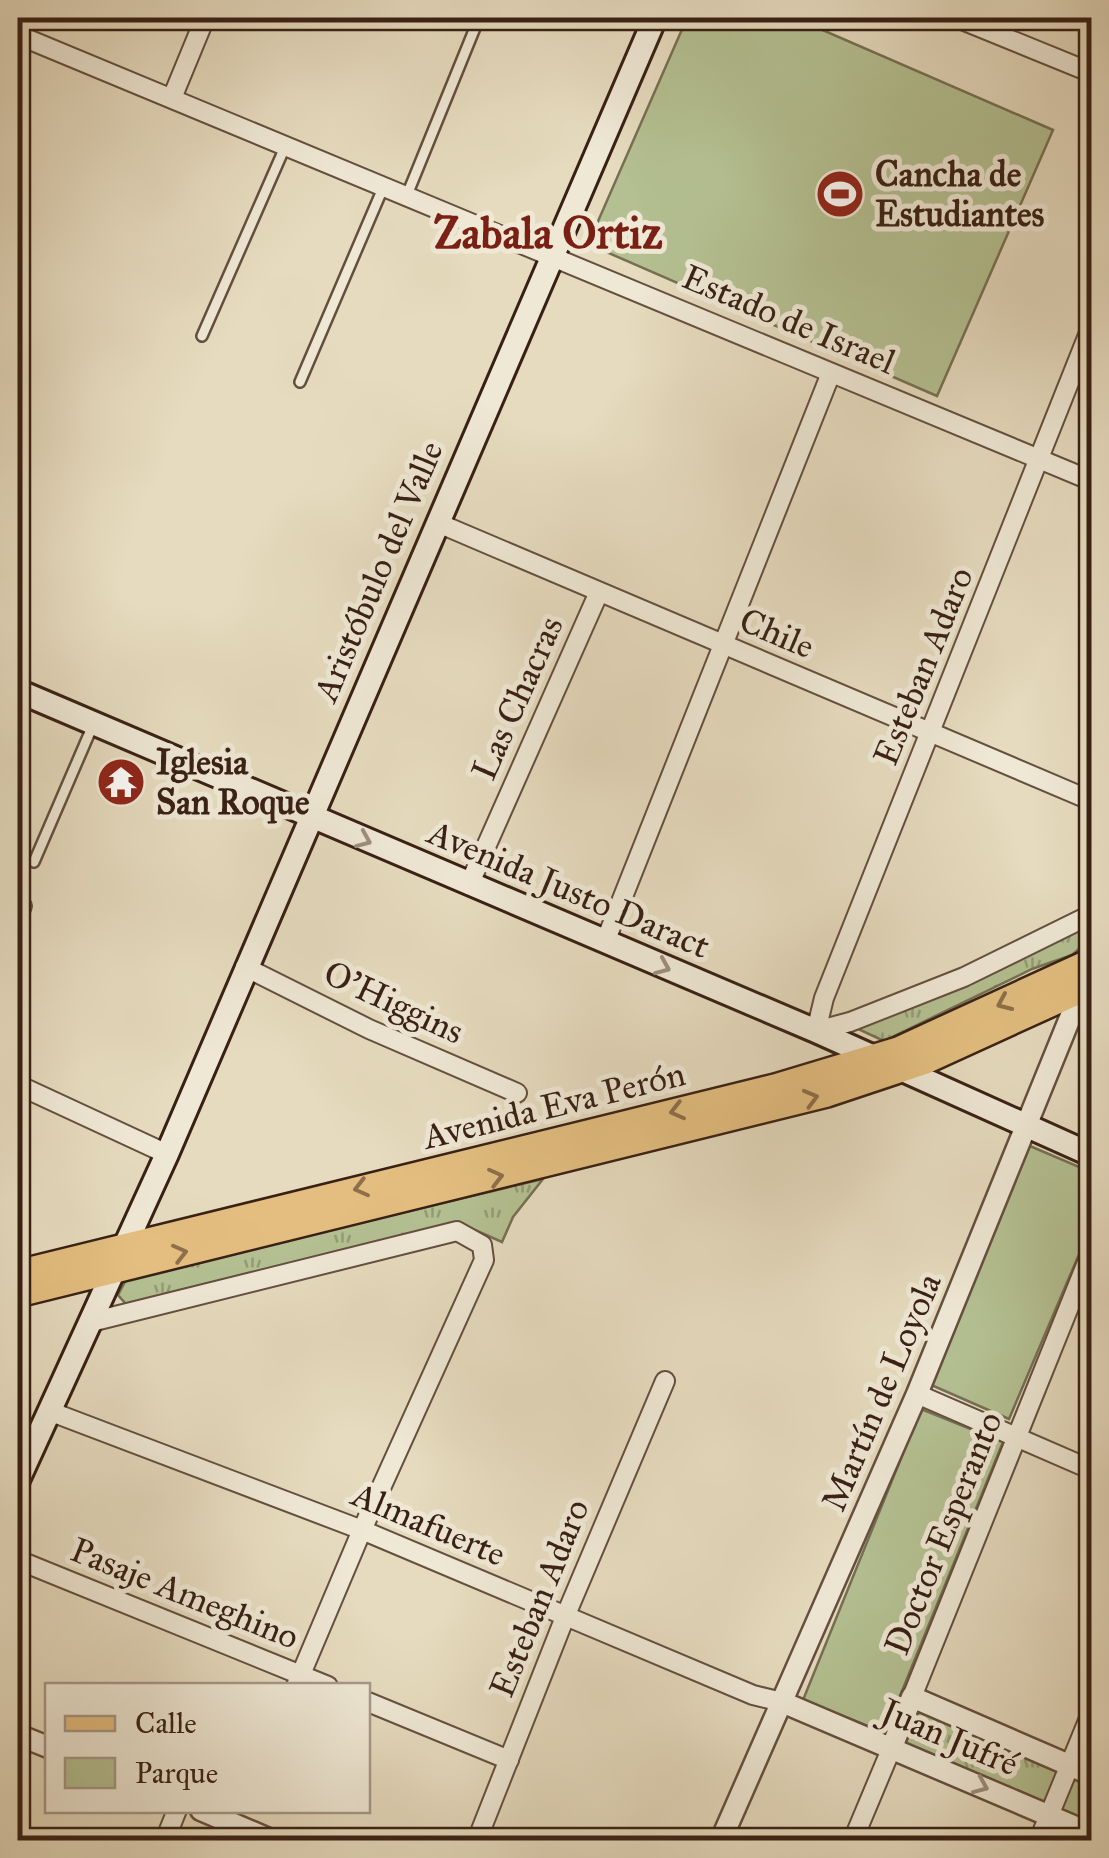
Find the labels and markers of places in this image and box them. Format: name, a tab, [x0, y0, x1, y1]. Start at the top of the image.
place label: Cancha de Estudiantes	[875, 153, 1045, 236]
sports icon: Cancha de Estudiantes	[814, 168, 866, 220]
place label: Iglesia San Roque	[156, 741, 310, 824]
temple icon: Iglesia San Roque	[95, 756, 147, 808]

